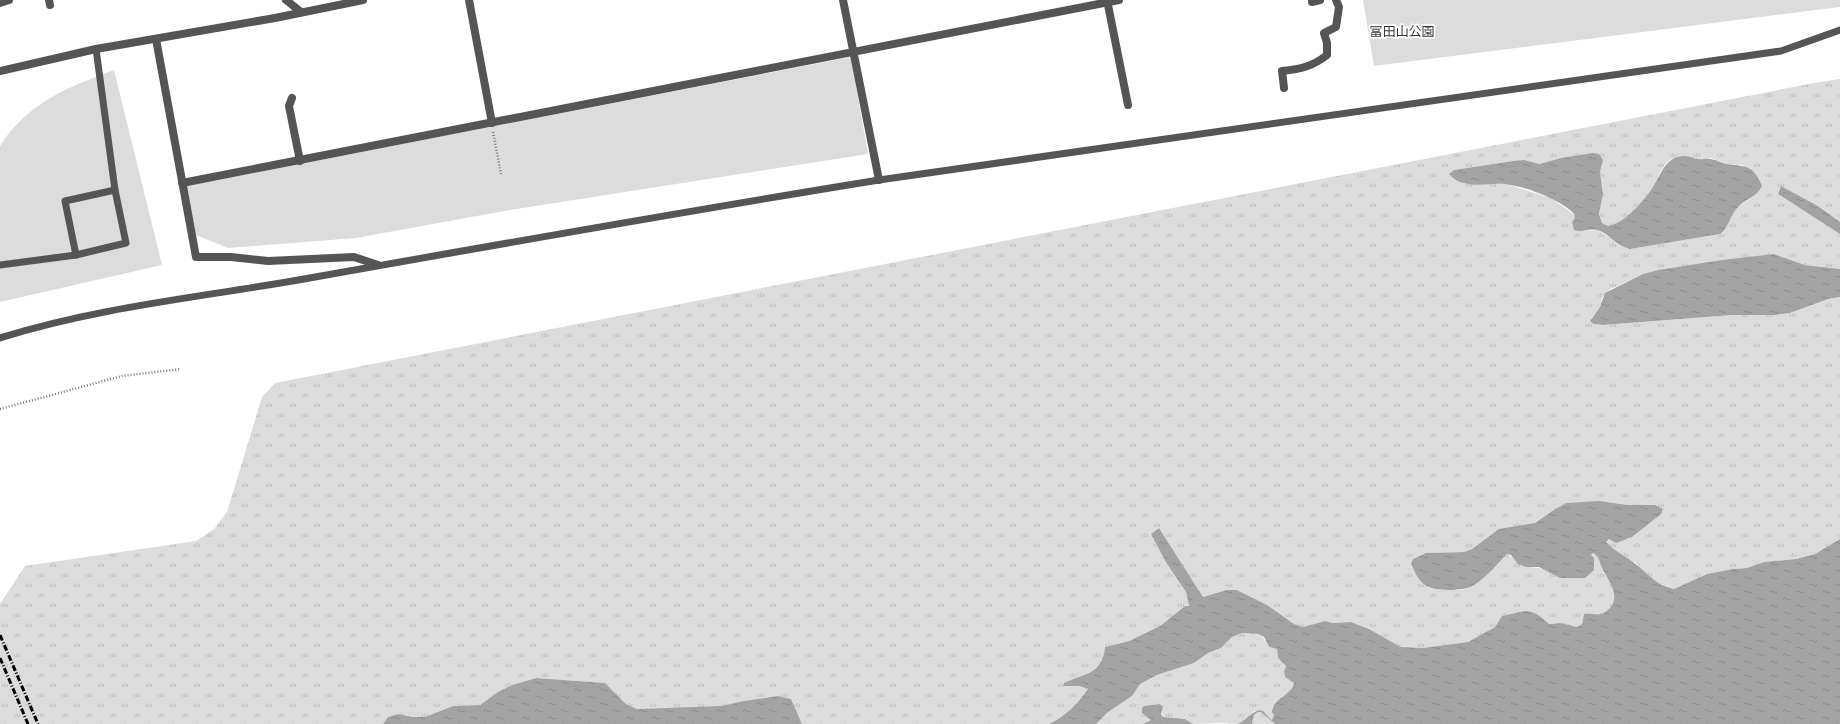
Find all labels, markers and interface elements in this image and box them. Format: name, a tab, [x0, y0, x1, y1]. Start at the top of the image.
park label: 冨田山公園	[1369, 24, 1435, 39]

